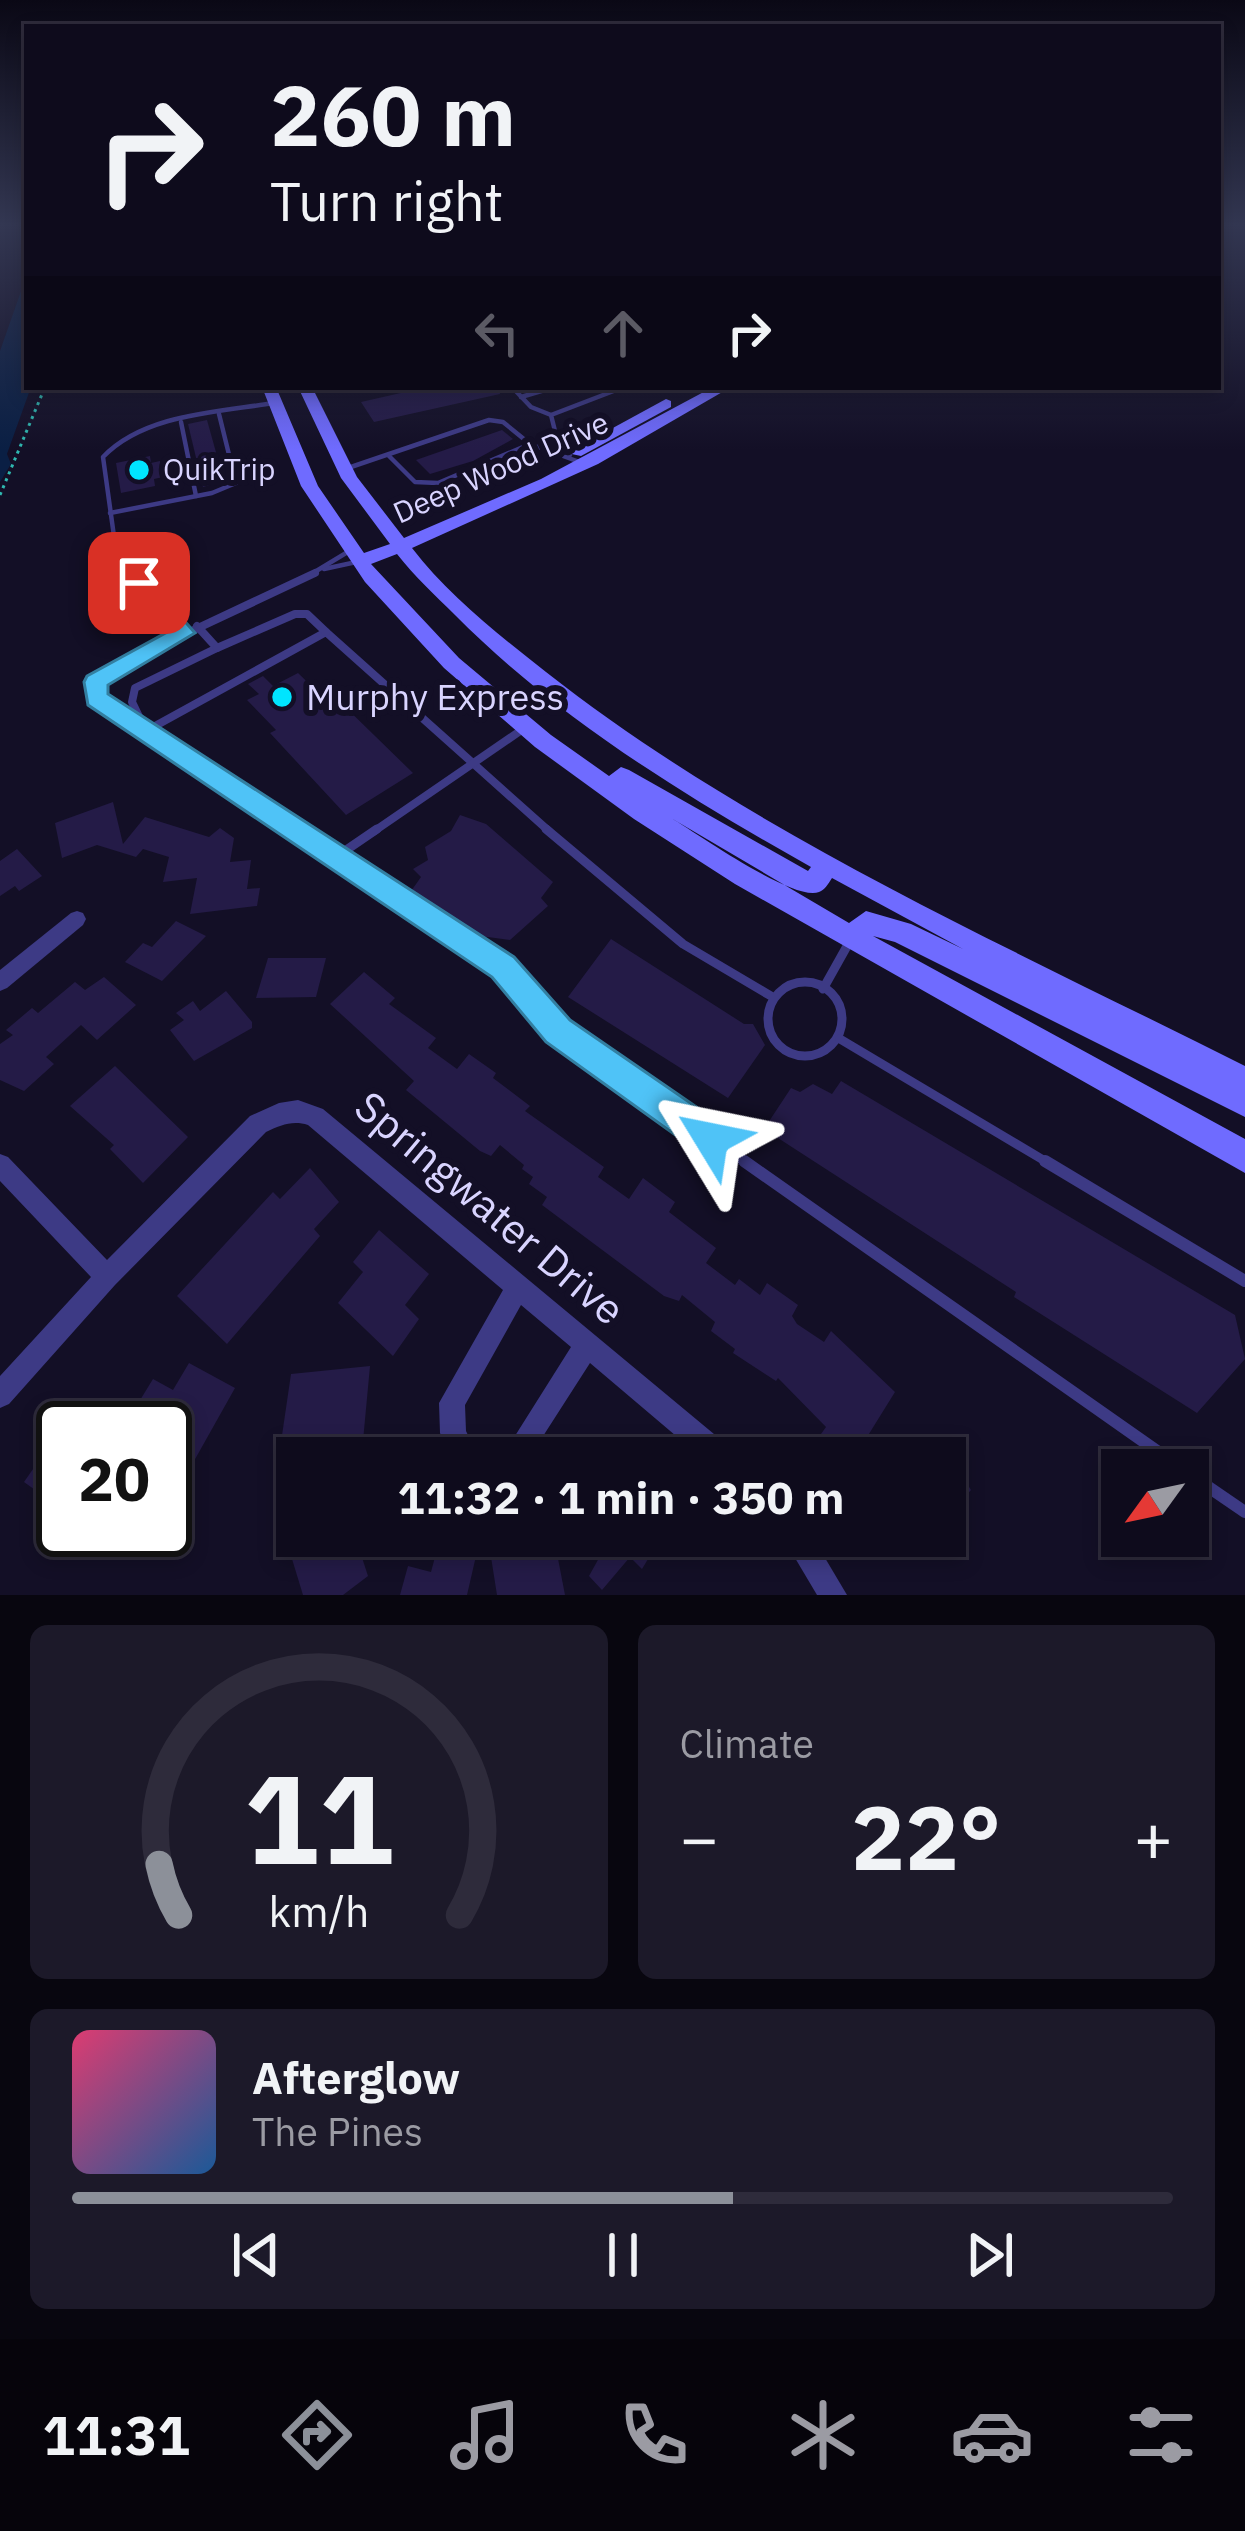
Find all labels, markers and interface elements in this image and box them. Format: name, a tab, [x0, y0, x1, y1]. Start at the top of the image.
text: 260 m	[270, 60, 516, 169]
icon: right	[72, 72, 228, 228]
text: Turn right	[270, 166, 504, 236]
icon: left	[464, 300, 530, 366]
icon: ahead	[590, 300, 656, 366]
icon: right	[716, 300, 782, 366]
street label: Deep Wood Drive	[387, 402, 614, 532]
place label: QuikTrip	[163, 449, 275, 488]
marker: QuikTrip	[126, 457, 152, 483]
pin	[88, 532, 190, 634]
icon: arrive	[106, 550, 172, 616]
place label: Murphy Express	[306, 673, 564, 720]
marker: Murphy Express	[269, 684, 295, 710]
position arrow	[648, 1076, 774, 1202]
street label: Springwater Drive	[344, 1079, 637, 1337]
speed limit sign: 20	[36, 1401, 192, 1557]
north arrow	[1101, 1449, 1209, 1557]
map controls	[1101, 1449, 1209, 1557]
text: 11:32 · 1 min · 350 m	[398, 1468, 844, 1526]
text: Climate	[680, 1718, 814, 1769]
text: 11	[244, 1736, 394, 1898]
text: 22°	[851, 1778, 1001, 1895]
text: −	[680, 1794, 719, 1880]
text: +	[1133, 1794, 1173, 1880]
text: km/h	[268, 1883, 369, 1939]
text: Afterglow	[252, 2048, 460, 2106]
text: The Pines	[252, 2106, 423, 2157]
icon: previous	[223, 2222, 289, 2288]
icon: pause	[590, 2222, 656, 2288]
icon: next	[957, 2222, 1023, 2288]
icon: directions	[275, 2393, 359, 2477]
icon: music	[443, 2393, 527, 2477]
icon: phone	[612, 2393, 696, 2477]
icon: climate	[781, 2393, 865, 2477]
icon: car	[950, 2393, 1034, 2477]
icon: filters	[1119, 2393, 1203, 2477]
text: 11:31	[42, 2400, 190, 2470]

